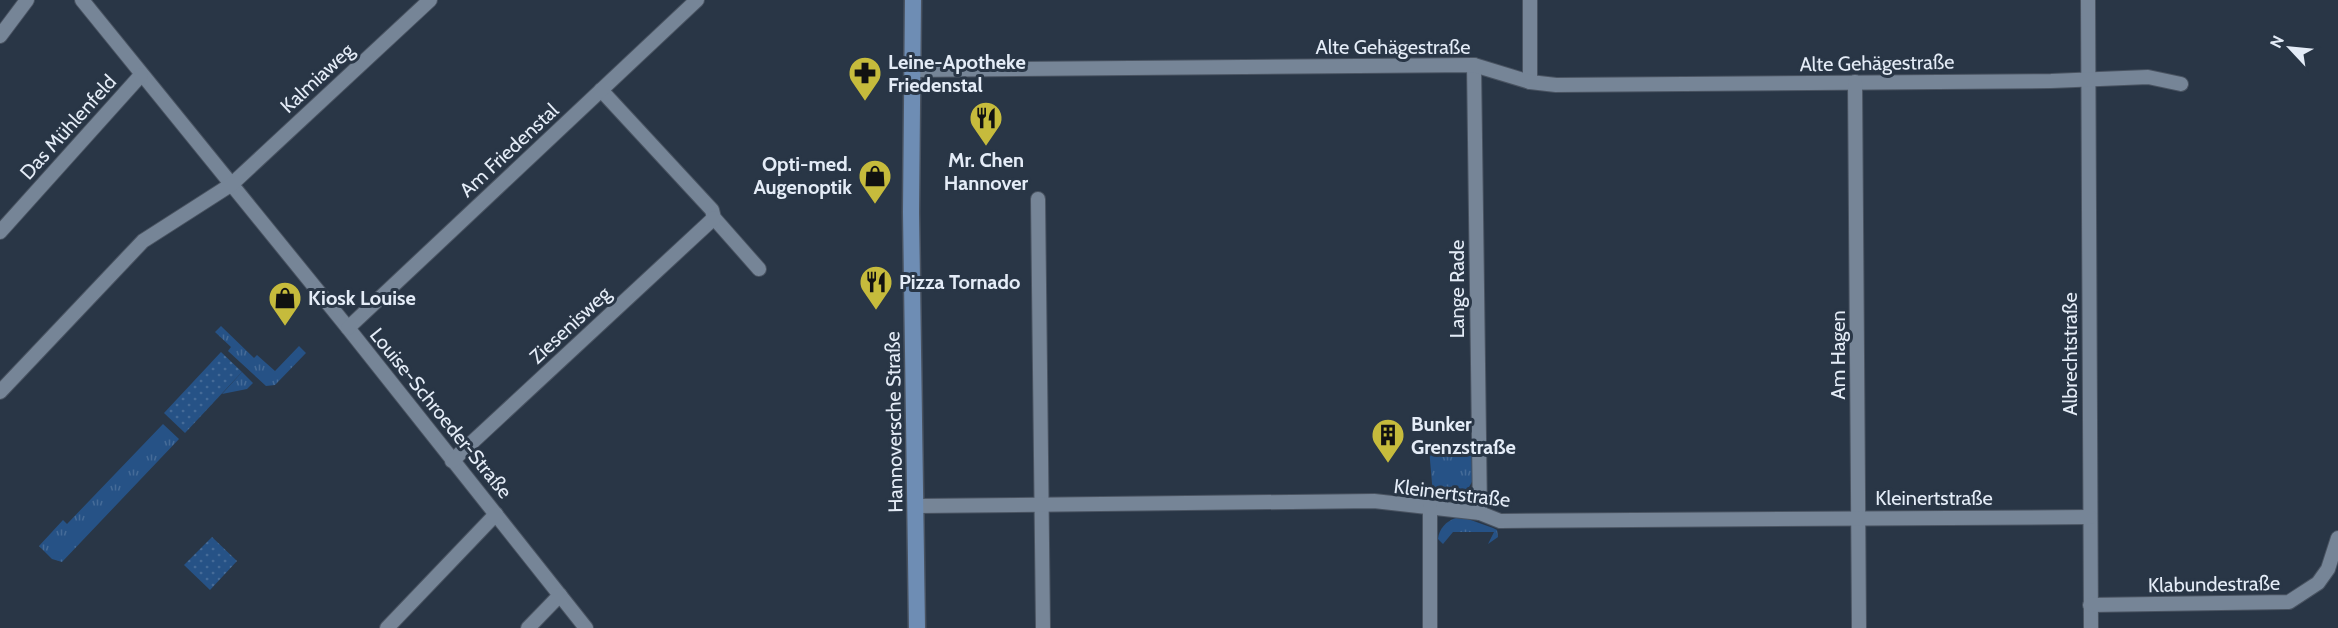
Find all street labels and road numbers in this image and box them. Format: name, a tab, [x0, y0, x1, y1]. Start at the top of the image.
street label: Alte Gehägestraße	[1316, 35, 1470, 59]
street label: Kalmiaweg	[275, 37, 359, 118]
street label: Alte Gehägestraße	[1799, 50, 1955, 76]
street label: Das Mühlenfeld	[15, 70, 121, 184]
street label: Am Friedenstal	[455, 98, 564, 202]
street label: Lange Rade	[1445, 240, 1469, 338]
street label: Ziesenisweg	[524, 281, 616, 369]
street label: Albrechtstraße	[2058, 292, 2082, 416]
street label: Am Hagen	[1826, 310, 1850, 400]
street label: Louise-Schroeder-Straße	[365, 323, 517, 503]
street label: Hannoversche Straße	[880, 331, 908, 513]
street label: Kleinertstraße	[1392, 474, 1512, 512]
street label: Kleinertstraße	[1875, 486, 1993, 510]
street label: Klabundestraße	[2148, 571, 2280, 597]

